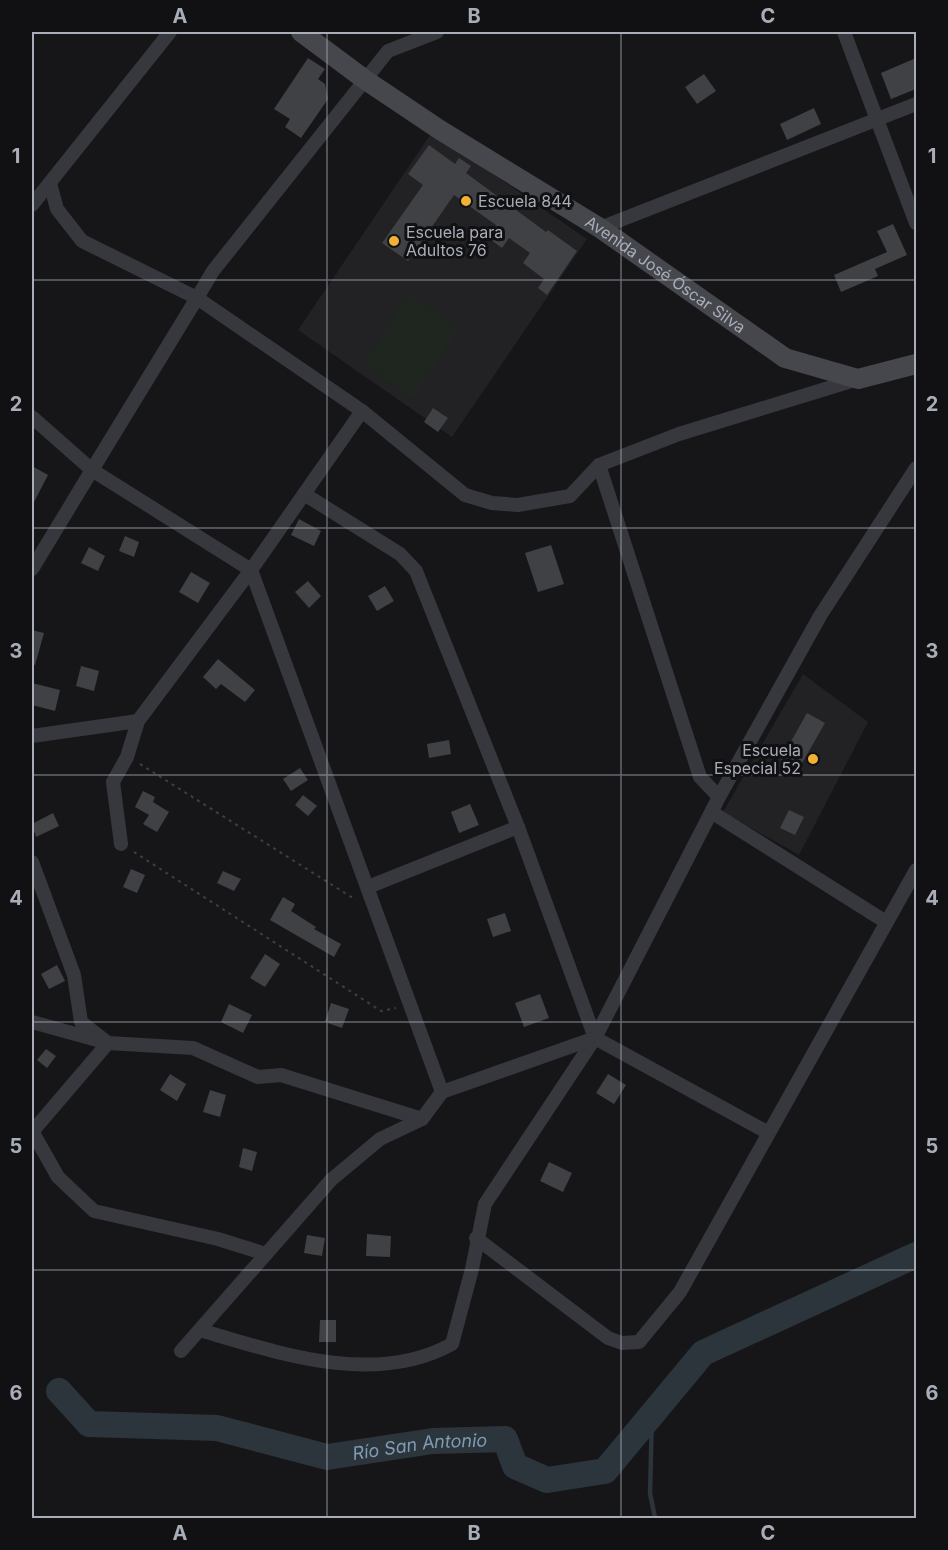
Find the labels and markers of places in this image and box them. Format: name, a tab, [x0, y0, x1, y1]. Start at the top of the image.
place label: Escuela 844	[478, 191, 572, 211]
marker: Escuela 844	[459, 194, 473, 208]
place label: Escuela para Adultos 76	[406, 222, 503, 260]
marker: Escuela para Adultos 76	[387, 234, 401, 248]
place label: Escuela Especial 52	[714, 740, 801, 778]
marker: Escuela Especial 52	[806, 752, 820, 766]

